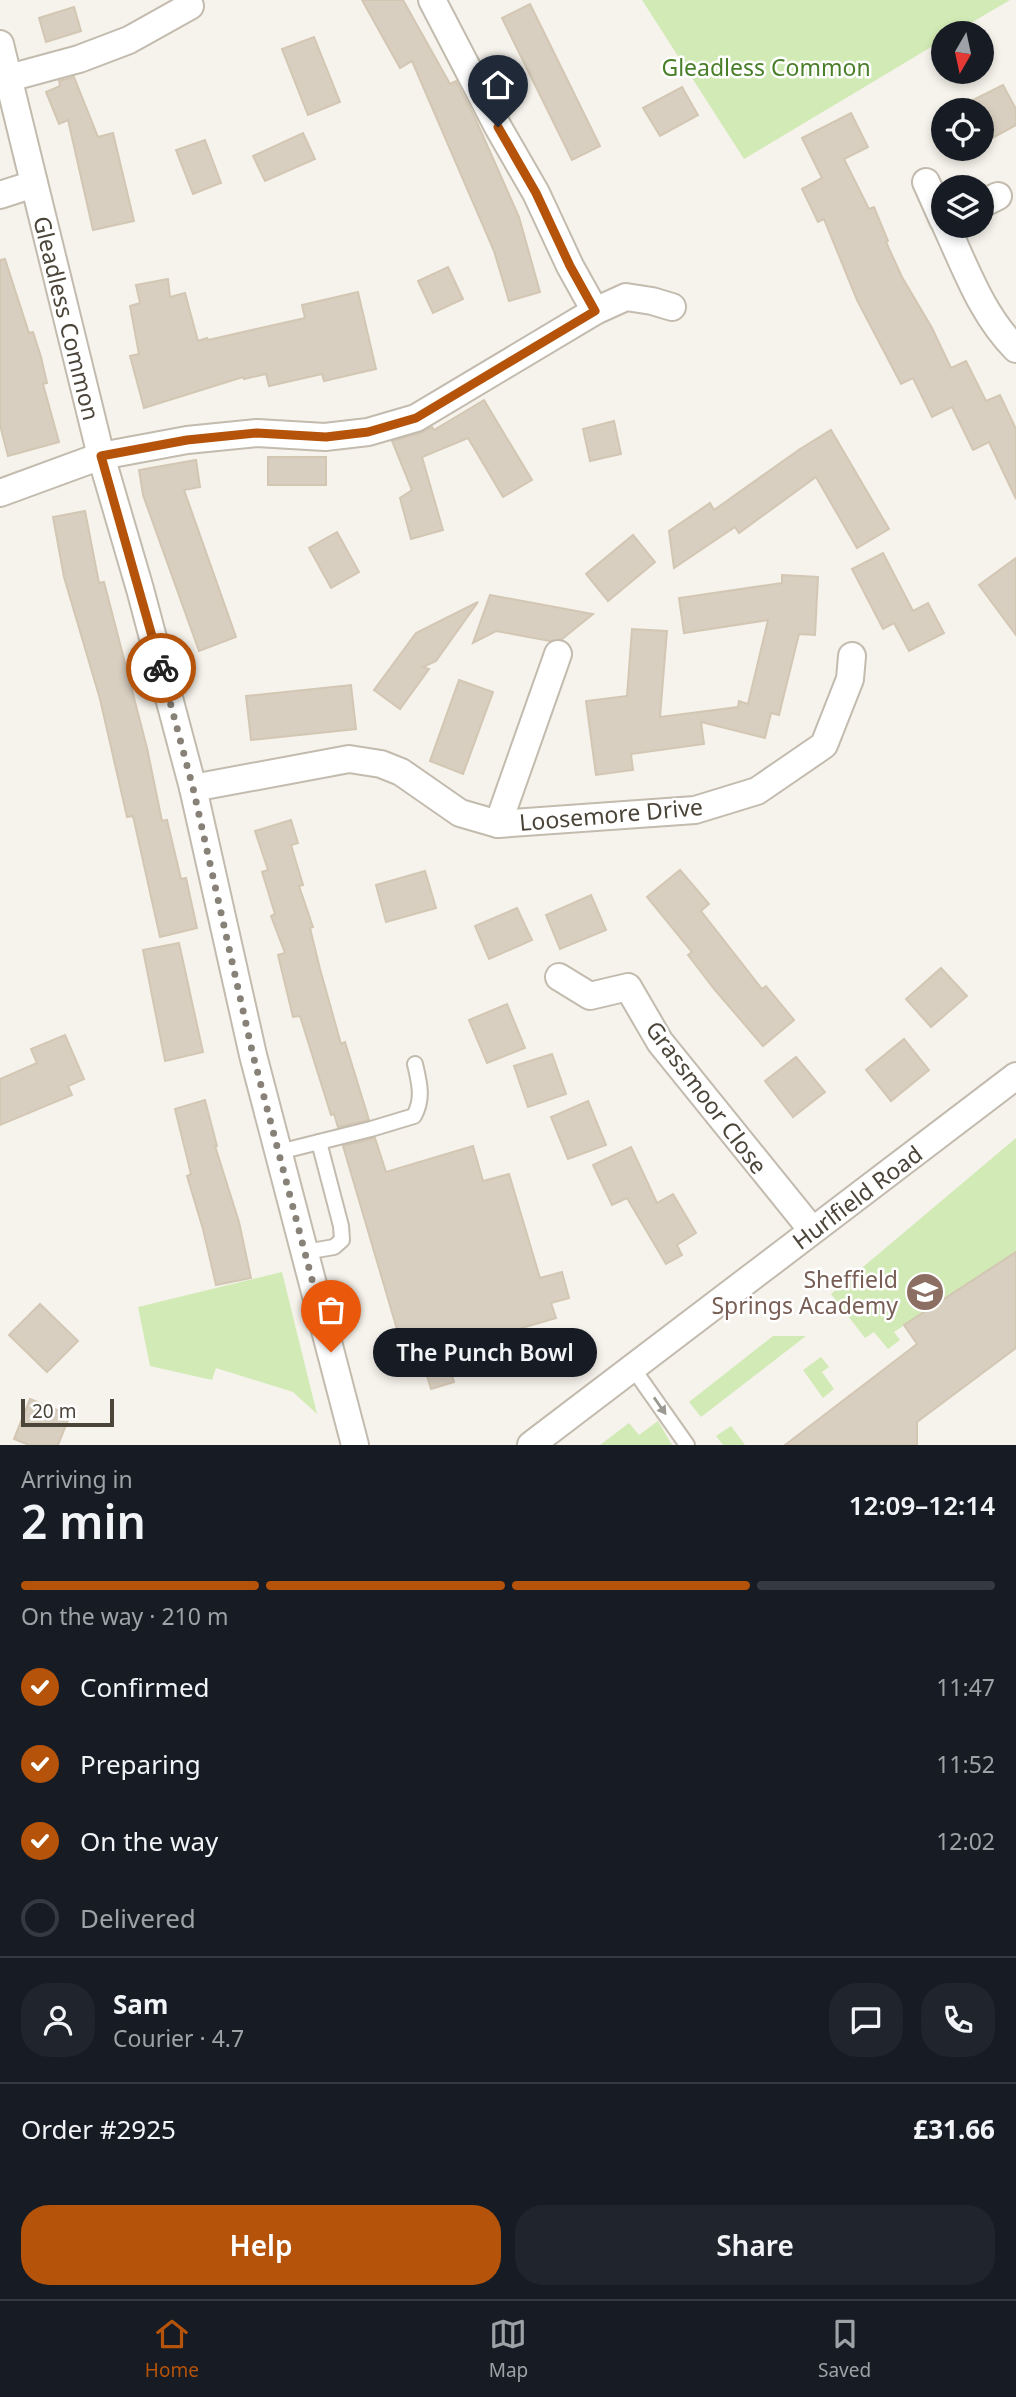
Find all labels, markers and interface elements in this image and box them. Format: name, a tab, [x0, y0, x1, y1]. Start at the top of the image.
north arrow	[931, 21, 994, 84]
map controls	[931, 21, 994, 238]
park label: Gleadless Common	[661, 51, 871, 83]
pin	[468, 55, 528, 127]
icon: home	[479, 66, 517, 104]
button: locate	[931, 98, 994, 161]
button: layers	[931, 175, 994, 238]
street label: Gleadless Common	[26, 213, 108, 423]
courier	[126, 633, 196, 703]
icon: bike	[142, 649, 180, 687]
street label: Loosemore Drive	[518, 790, 704, 838]
street label: Grassmoor Close	[639, 1014, 775, 1180]
street label: Hurlfield Road	[786, 1138, 928, 1256]
place label: Sheffield Springs Academy	[711, 1263, 898, 1321]
school or university icon: Sheffield Springs Academy	[904, 1271, 946, 1313]
pin	[301, 1280, 361, 1352]
icon: bag	[312, 1291, 350, 1329]
callout: The Punch Bowl	[373, 1328, 597, 1376]
text: The Punch Bowl	[396, 1336, 574, 1368]
scale bar	[21, 1396, 114, 1428]
one-way arrow	[653, 1397, 667, 1415]
text: 20 m	[32, 1398, 76, 1424]
text: Arriving in	[21, 1463, 133, 1495]
text: 12:09–12:14	[849, 1487, 995, 1523]
text: 2 min	[21, 1490, 146, 1552]
text: On the way · 210 m	[21, 1600, 228, 1632]
icon: check	[21, 1668, 59, 1706]
text: Confirmed	[80, 1669, 210, 1705]
text: 11:47	[936, 1671, 995, 1703]
icon: check	[21, 1745, 59, 1783]
text: Preparing	[80, 1746, 201, 1782]
text: 11:52	[936, 1748, 995, 1780]
icon: check	[21, 1822, 59, 1860]
text: On the way	[80, 1823, 218, 1859]
text: 12:02	[936, 1825, 995, 1857]
text: Delivered	[80, 1900, 196, 1936]
button: person	[21, 1983, 95, 2057]
button: chat	[829, 1983, 903, 2057]
button: phone	[921, 1983, 995, 2057]
text: Sam	[113, 1986, 168, 2022]
text: Courier · 4.7	[113, 2022, 244, 2054]
text: Order #2925	[21, 2111, 176, 2147]
text: £31.66	[913, 2111, 995, 2147]
button: Help	[21, 2205, 501, 2285]
button: Share	[515, 2205, 995, 2285]
tab: Home	[145, 2315, 199, 2383]
tab: Map	[489, 2315, 528, 2383]
tab: Saved	[818, 2315, 871, 2383]

